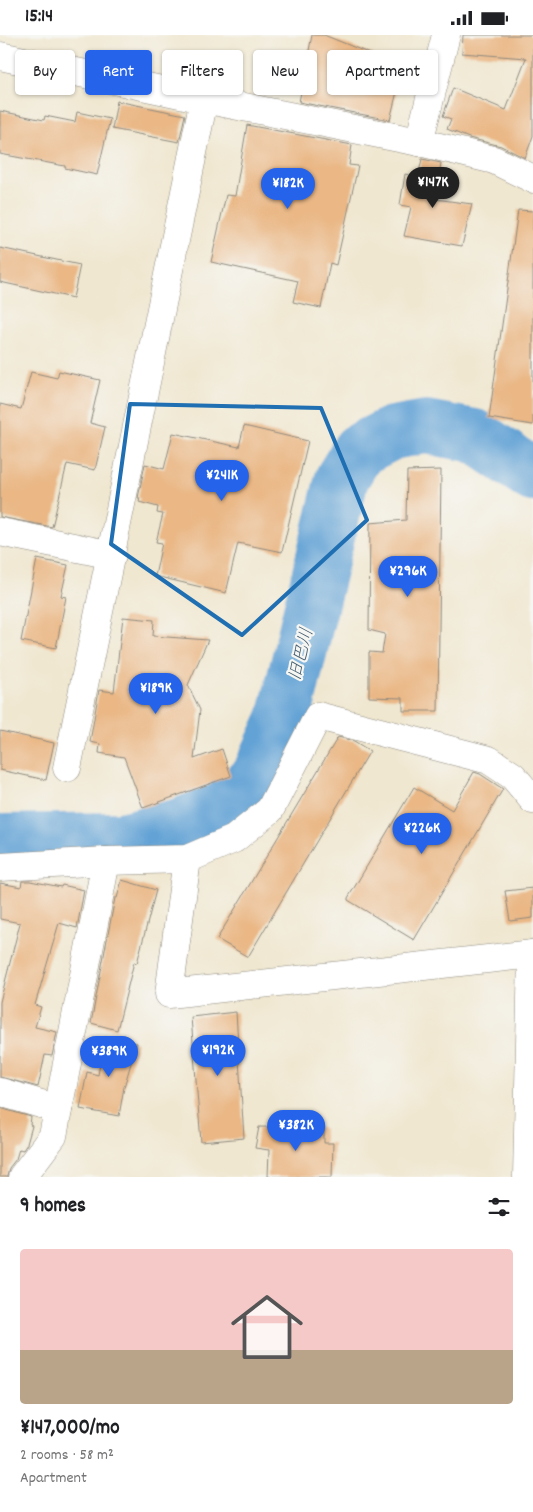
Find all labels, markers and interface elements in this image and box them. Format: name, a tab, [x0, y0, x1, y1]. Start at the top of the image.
text: 15:14	[25, 4, 53, 31]
chip: Buy	[15, 50, 75, 95]
chip: Rent	[85, 50, 152, 95]
chip: Filters	[162, 50, 243, 95]
chip: New	[253, 50, 317, 95]
chip: Apartment	[327, 50, 438, 95]
pin: ¥182K	[253, 167, 323, 210]
pin: ¥147K	[398, 167, 468, 209]
text: ¥147K	[417, 171, 449, 194]
text: ¥182K	[272, 172, 304, 195]
pin: ¥241K	[187, 459, 257, 502]
text: ¥241K	[206, 464, 238, 487]
pin: ¥296K	[373, 555, 443, 598]
text: ¥296K	[389, 560, 427, 583]
water label: 旧巴川	[284, 625, 321, 684]
pin: ¥189K	[121, 673, 191, 715]
text: ¥189K	[140, 677, 172, 700]
pin: ¥226K	[387, 813, 457, 855]
text: ¥226K	[404, 817, 440, 840]
pin: ¥389K	[74, 1035, 144, 1078]
pin: ¥192K	[183, 1035, 253, 1077]
text: ¥192K	[202, 1039, 234, 1062]
text: ¥389K	[91, 1040, 127, 1063]
pin: ¥382K	[261, 1109, 331, 1152]
text: ¥382K	[278, 1114, 314, 1137]
text: 9 homes	[20, 1192, 86, 1222]
icon: filters	[485, 1193, 513, 1221]
icon: home	[222, 1282, 312, 1372]
text: ¥147,000/mo	[20, 1414, 120, 1444]
text: 2 rooms · 58 m²	[20, 1444, 114, 1467]
text: Apartment	[20, 1467, 87, 1490]

